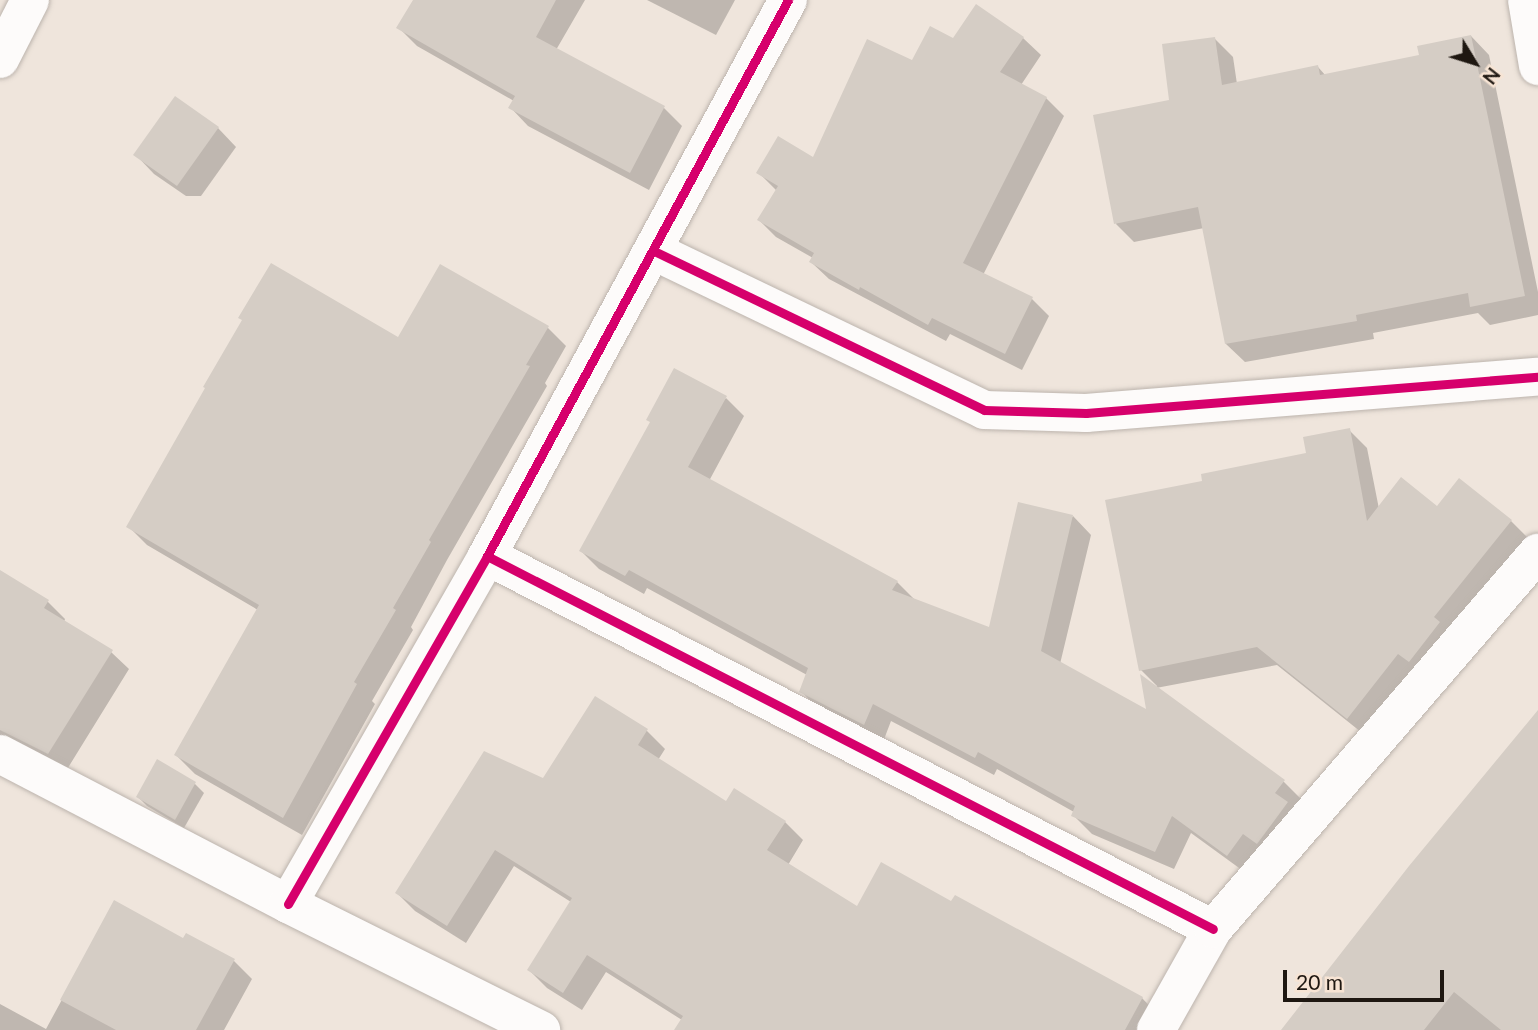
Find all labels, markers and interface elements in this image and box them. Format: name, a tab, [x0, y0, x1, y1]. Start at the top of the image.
north arrow	[1440, 28, 1510, 98]
text: N	[1478, 63, 1506, 89]
scale bar	[1286, 956, 1447, 1000]
text: 20 m	[1296, 969, 1343, 994]

